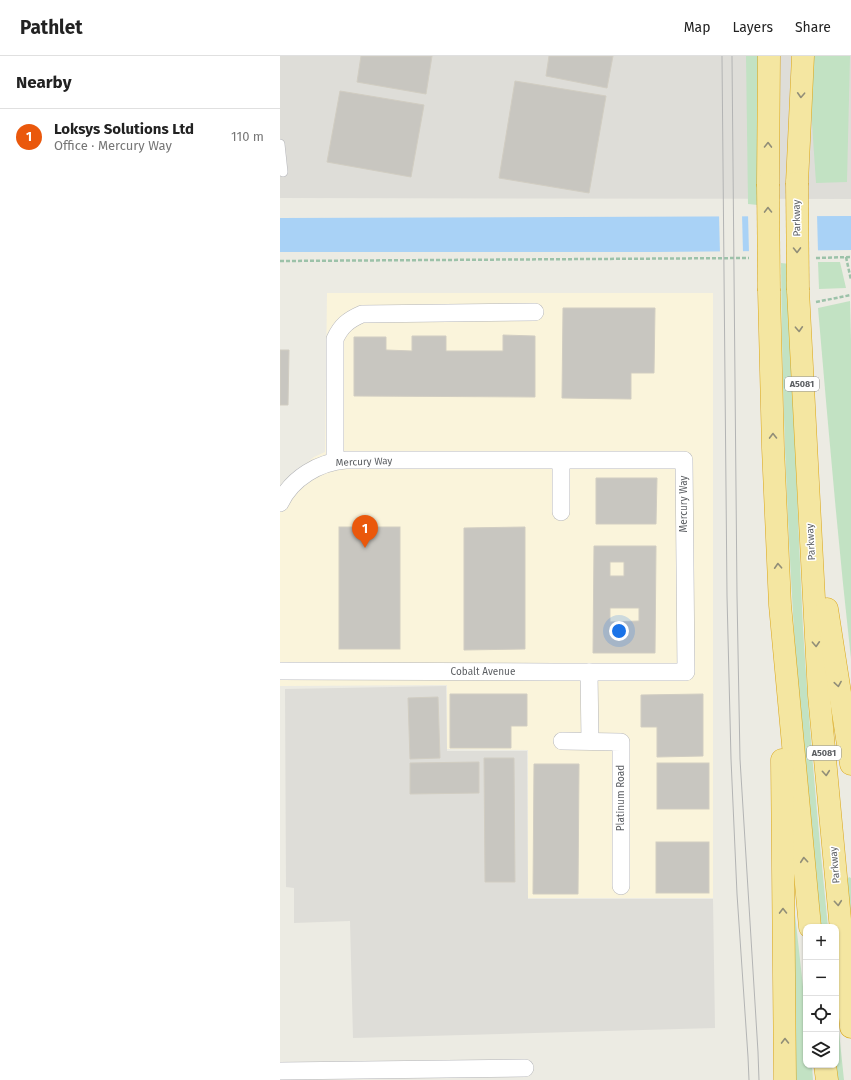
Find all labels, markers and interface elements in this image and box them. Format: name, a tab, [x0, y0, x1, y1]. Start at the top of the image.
text: Pathlet	[20, 16, 83, 39]
text: Map	[684, 19, 710, 36]
text: Layers	[732, 19, 773, 36]
text: Share	[795, 19, 831, 36]
text: Nearby	[16, 72, 71, 93]
one-way arrow	[797, 92, 805, 98]
text: Loksys Solutions Ltd	[54, 120, 194, 138]
text: 1	[26, 129, 32, 144]
text: 110 m	[231, 129, 264, 144]
text: Office · Mercury Way	[54, 138, 172, 153]
one-way arrow	[764, 142, 772, 148]
street label: Parkway	[791, 199, 803, 237]
one-way arrow	[764, 207, 772, 213]
one-way arrow	[793, 247, 801, 253]
one-way arrow	[795, 326, 804, 332]
road number: A5081	[785, 377, 819, 391]
one-way arrow	[768, 433, 777, 439]
street label: Mercury Way	[335, 455, 393, 469]
street label: Mercury Way	[678, 475, 690, 532]
pin: 1	[352, 515, 378, 548]
street label: Parkway	[804, 523, 818, 561]
one-way arrow	[774, 563, 782, 569]
your location	[609, 621, 629, 641]
one-way arrow	[812, 641, 821, 647]
street label: Cobalt Avenue	[451, 666, 515, 678]
one-way arrow	[833, 681, 842, 687]
road number: A5081	[807, 746, 841, 760]
street label: Platinum Road	[615, 765, 627, 831]
one-way arrow	[822, 770, 831, 776]
street label: Parkway	[827, 846, 843, 884]
one-way arrow	[800, 857, 809, 863]
one-way arrow	[833, 900, 842, 906]
one-way arrow	[779, 908, 787, 914]
map controls	[803, 924, 839, 1068]
button: +	[803, 924, 839, 960]
button: −	[803, 960, 839, 996]
button: locate	[803, 996, 839, 1032]
button: layers	[803, 1032, 839, 1068]
one-way arrow	[781, 1038, 789, 1044]

